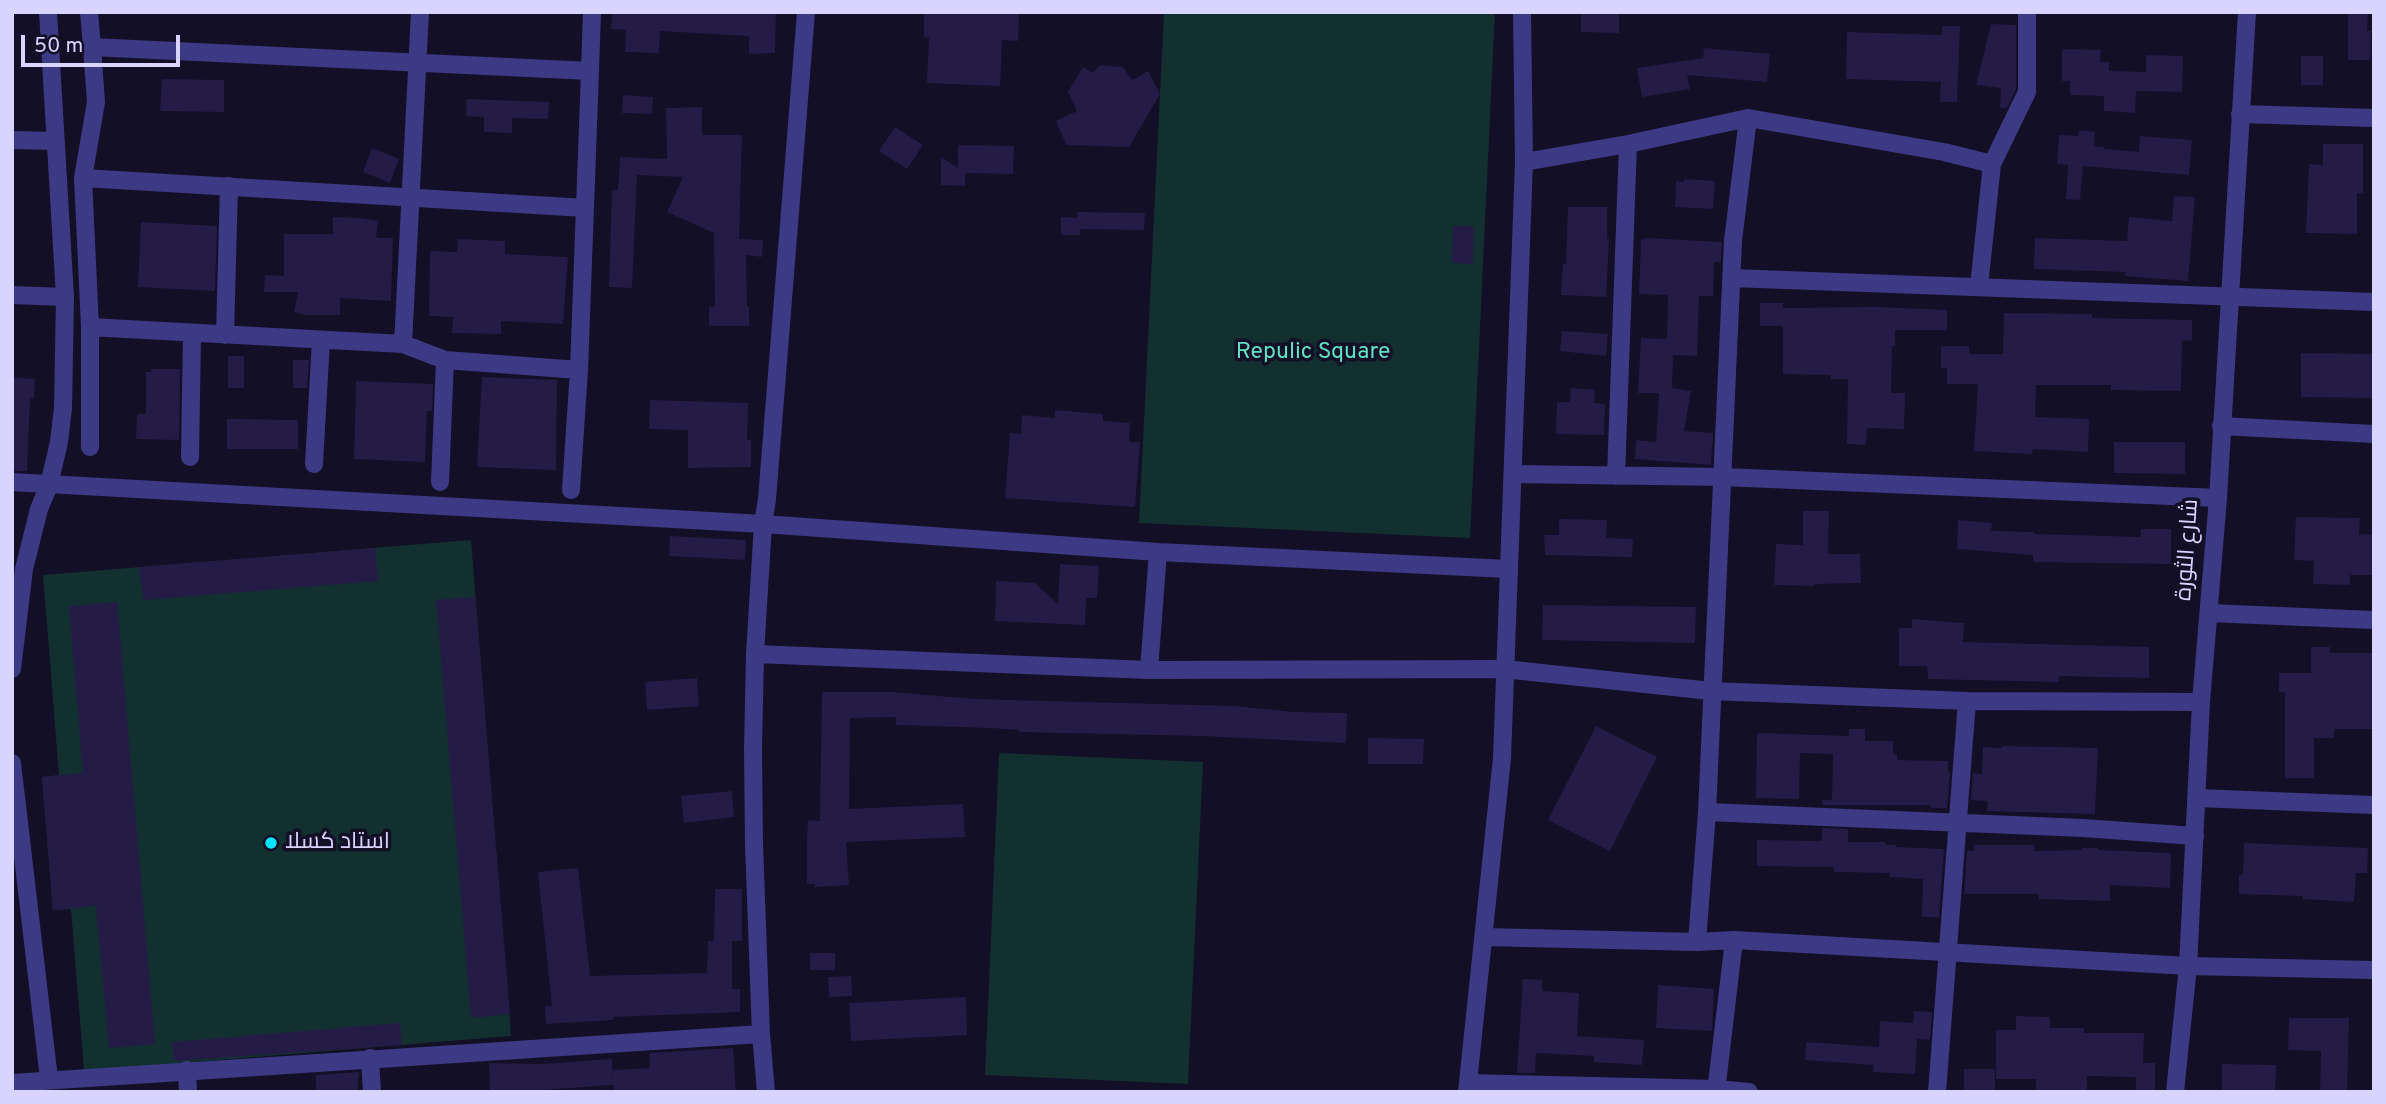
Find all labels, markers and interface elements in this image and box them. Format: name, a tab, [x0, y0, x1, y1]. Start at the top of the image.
scale bar	[24, 21, 184, 65]
text: 50 m	[34, 33, 83, 60]
park label: Repulic Square	[1236, 339, 1390, 367]
street label: شارع الثورة	[2172, 498, 2206, 602]
place label: استاد كسلا	[285, 829, 390, 857]
marker: استاد كسلا	[263, 835, 279, 851]

